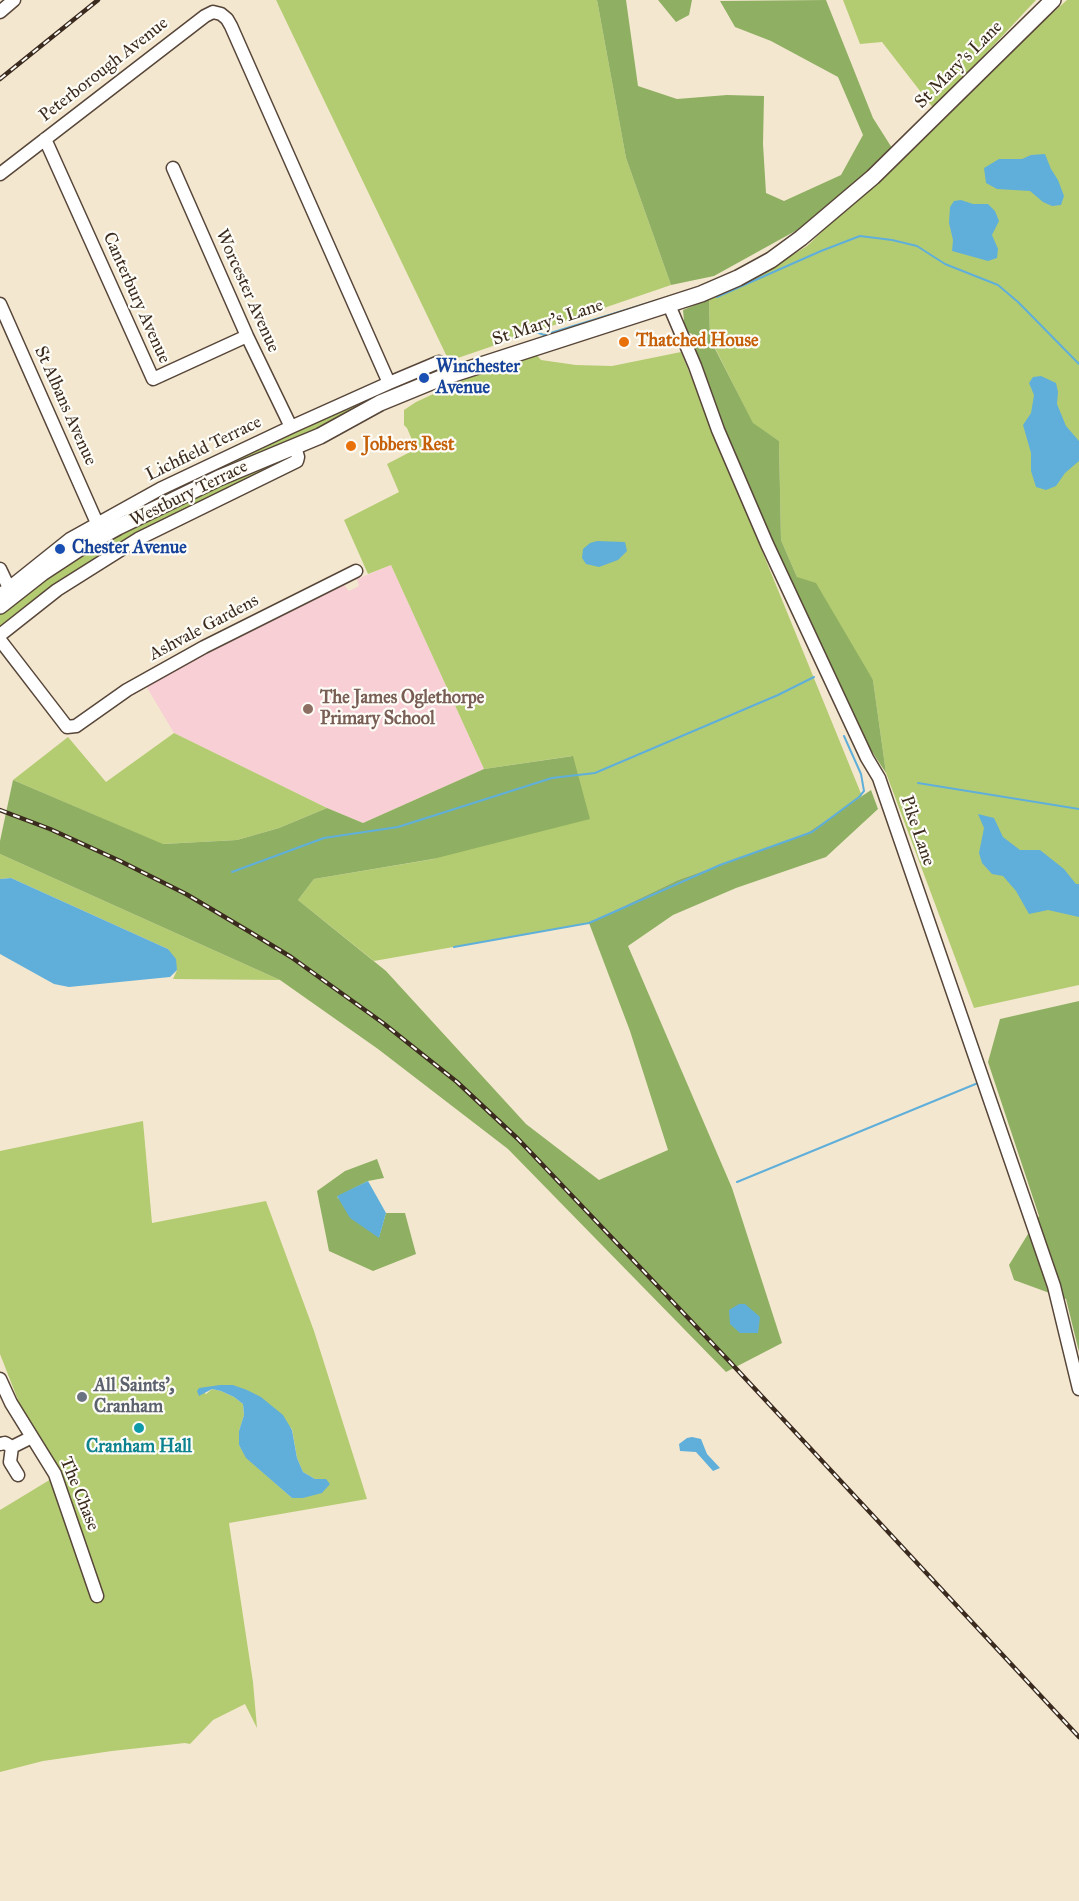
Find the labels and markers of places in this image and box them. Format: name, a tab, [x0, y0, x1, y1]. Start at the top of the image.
place label: Thatched House	[636, 331, 758, 353]
marker: Thatched House	[617, 335, 631, 349]
place label: Winchester Avenue	[436, 357, 520, 400]
marker: Winchester Avenue	[417, 371, 431, 385]
place label: Jobbers Rest	[363, 435, 454, 457]
marker: Jobbers Rest	[344, 439, 358, 453]
place label: Chester Avenue	[72, 538, 187, 560]
marker: Chester Avenue	[53, 542, 67, 556]
place label: The James Oglethorpe Primary School	[320, 688, 484, 730]
marker: The James Oglethorpe Primary School	[301, 702, 315, 716]
place label: All Saints', Cranham	[94, 1376, 174, 1418]
marker: All Saints', Cranham	[75, 1390, 89, 1404]
marker: Cranham Hall	[132, 1421, 146, 1435]
place label: Cranham Hall	[86, 1437, 192, 1459]

